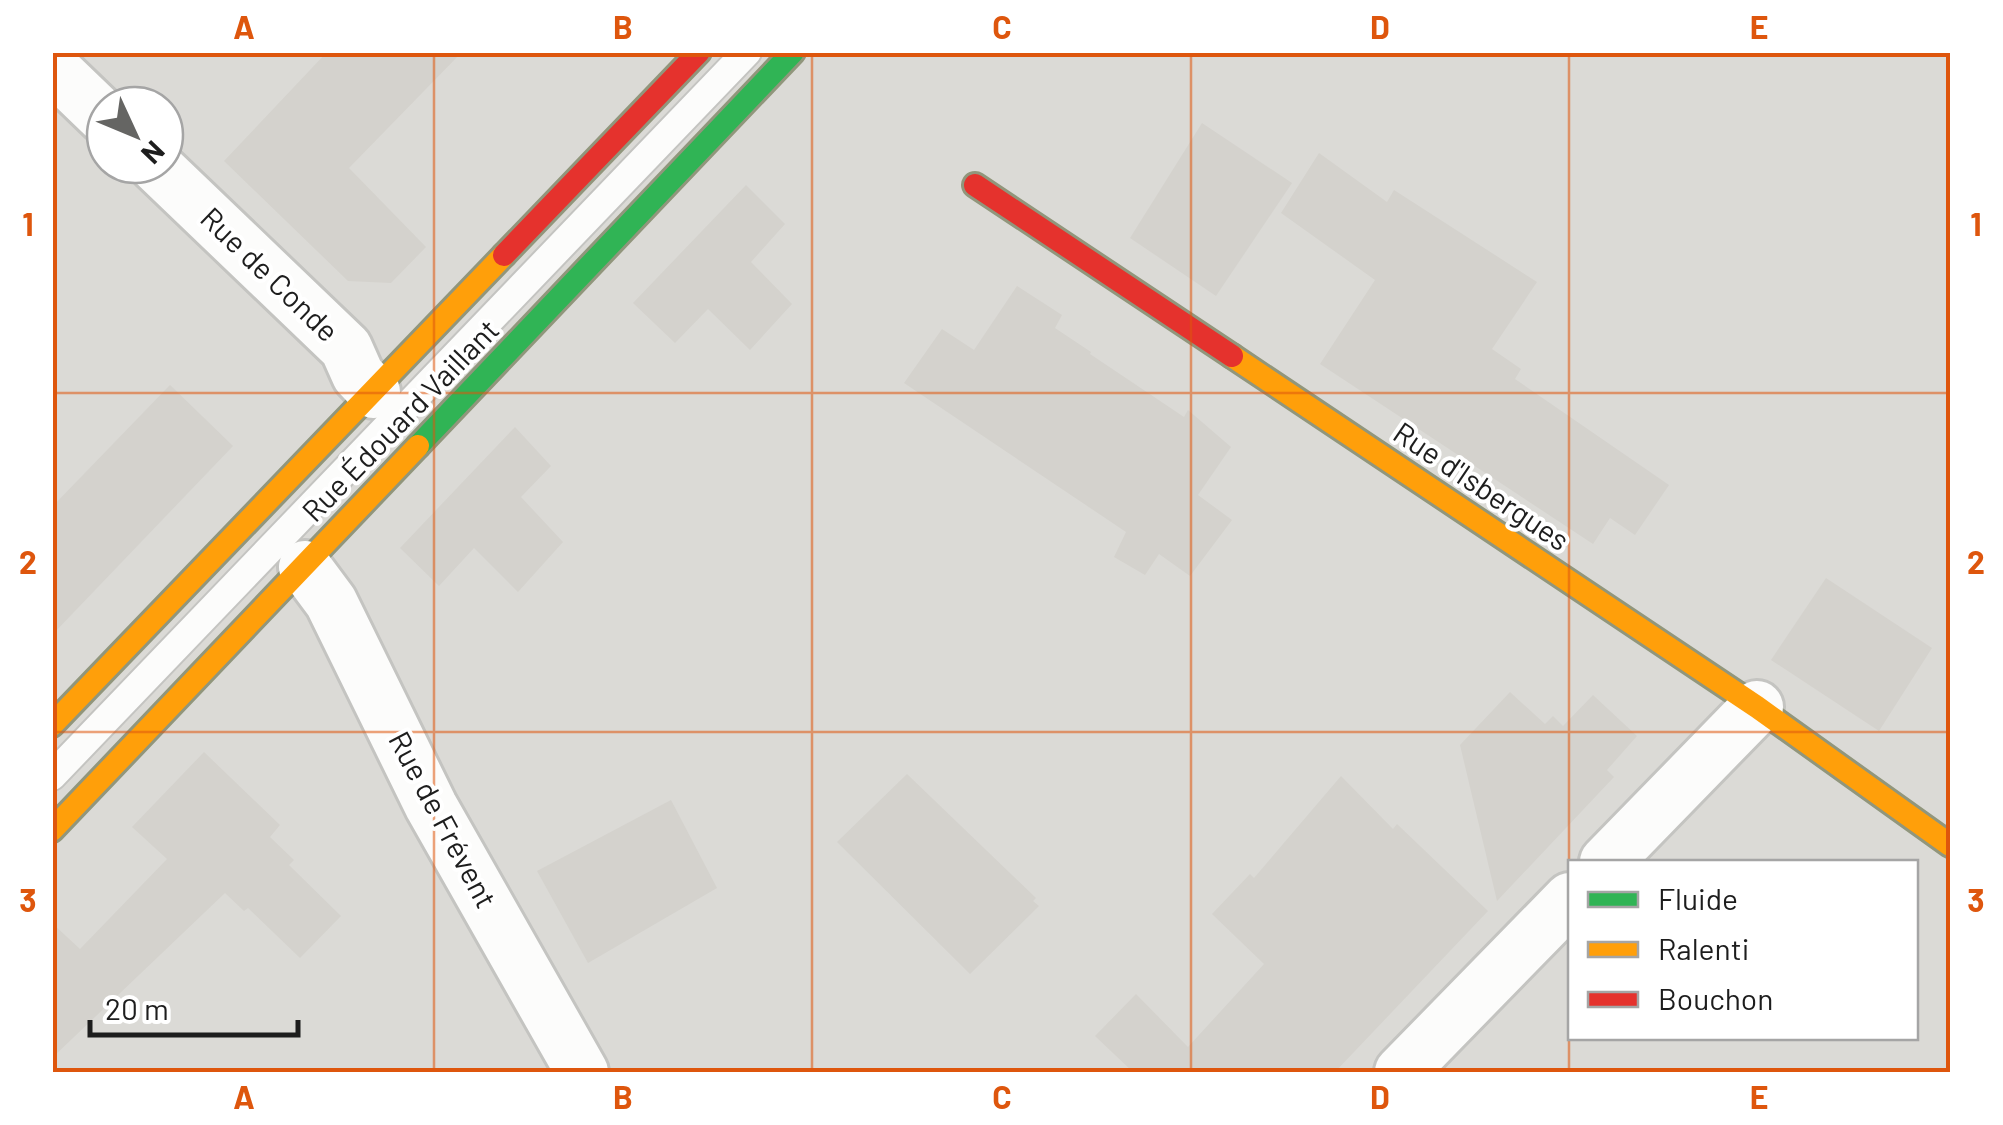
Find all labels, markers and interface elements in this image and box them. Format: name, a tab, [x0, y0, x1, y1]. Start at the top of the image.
text: A	[233, 7, 255, 45]
text: B	[613, 7, 633, 45]
text: C	[992, 7, 1012, 45]
text: D	[1370, 7, 1390, 45]
text: E	[1750, 7, 1768, 45]
north arrow	[85, 85, 185, 185]
text: N	[135, 135, 172, 172]
street label: Rue de Conde	[194, 199, 347, 348]
text: 1	[22, 204, 34, 242]
text: 1	[1970, 204, 1982, 242]
street label: Rue Édouard Vaillant	[294, 311, 505, 528]
street label: Rue d'Isbergues	[1387, 413, 1577, 557]
text: 2	[19, 542, 37, 580]
text: 2	[1967, 542, 1985, 580]
street label: Rue de Frévent	[382, 725, 505, 913]
legend	[1568, 860, 1918, 1040]
text: 3	[19, 880, 37, 918]
text: Fluide	[1658, 880, 1738, 916]
text: 3	[1967, 880, 1985, 918]
text: Ralenti	[1658, 930, 1749, 966]
scale bar	[90, 975, 298, 1037]
text: Bouchon	[1658, 980, 1773, 1016]
text: 20 m	[105, 990, 169, 1026]
text: A	[233, 1077, 255, 1115]
text: B	[613, 1077, 633, 1115]
text: C	[992, 1077, 1012, 1115]
text: D	[1370, 1077, 1390, 1115]
text: E	[1750, 1077, 1768, 1115]

